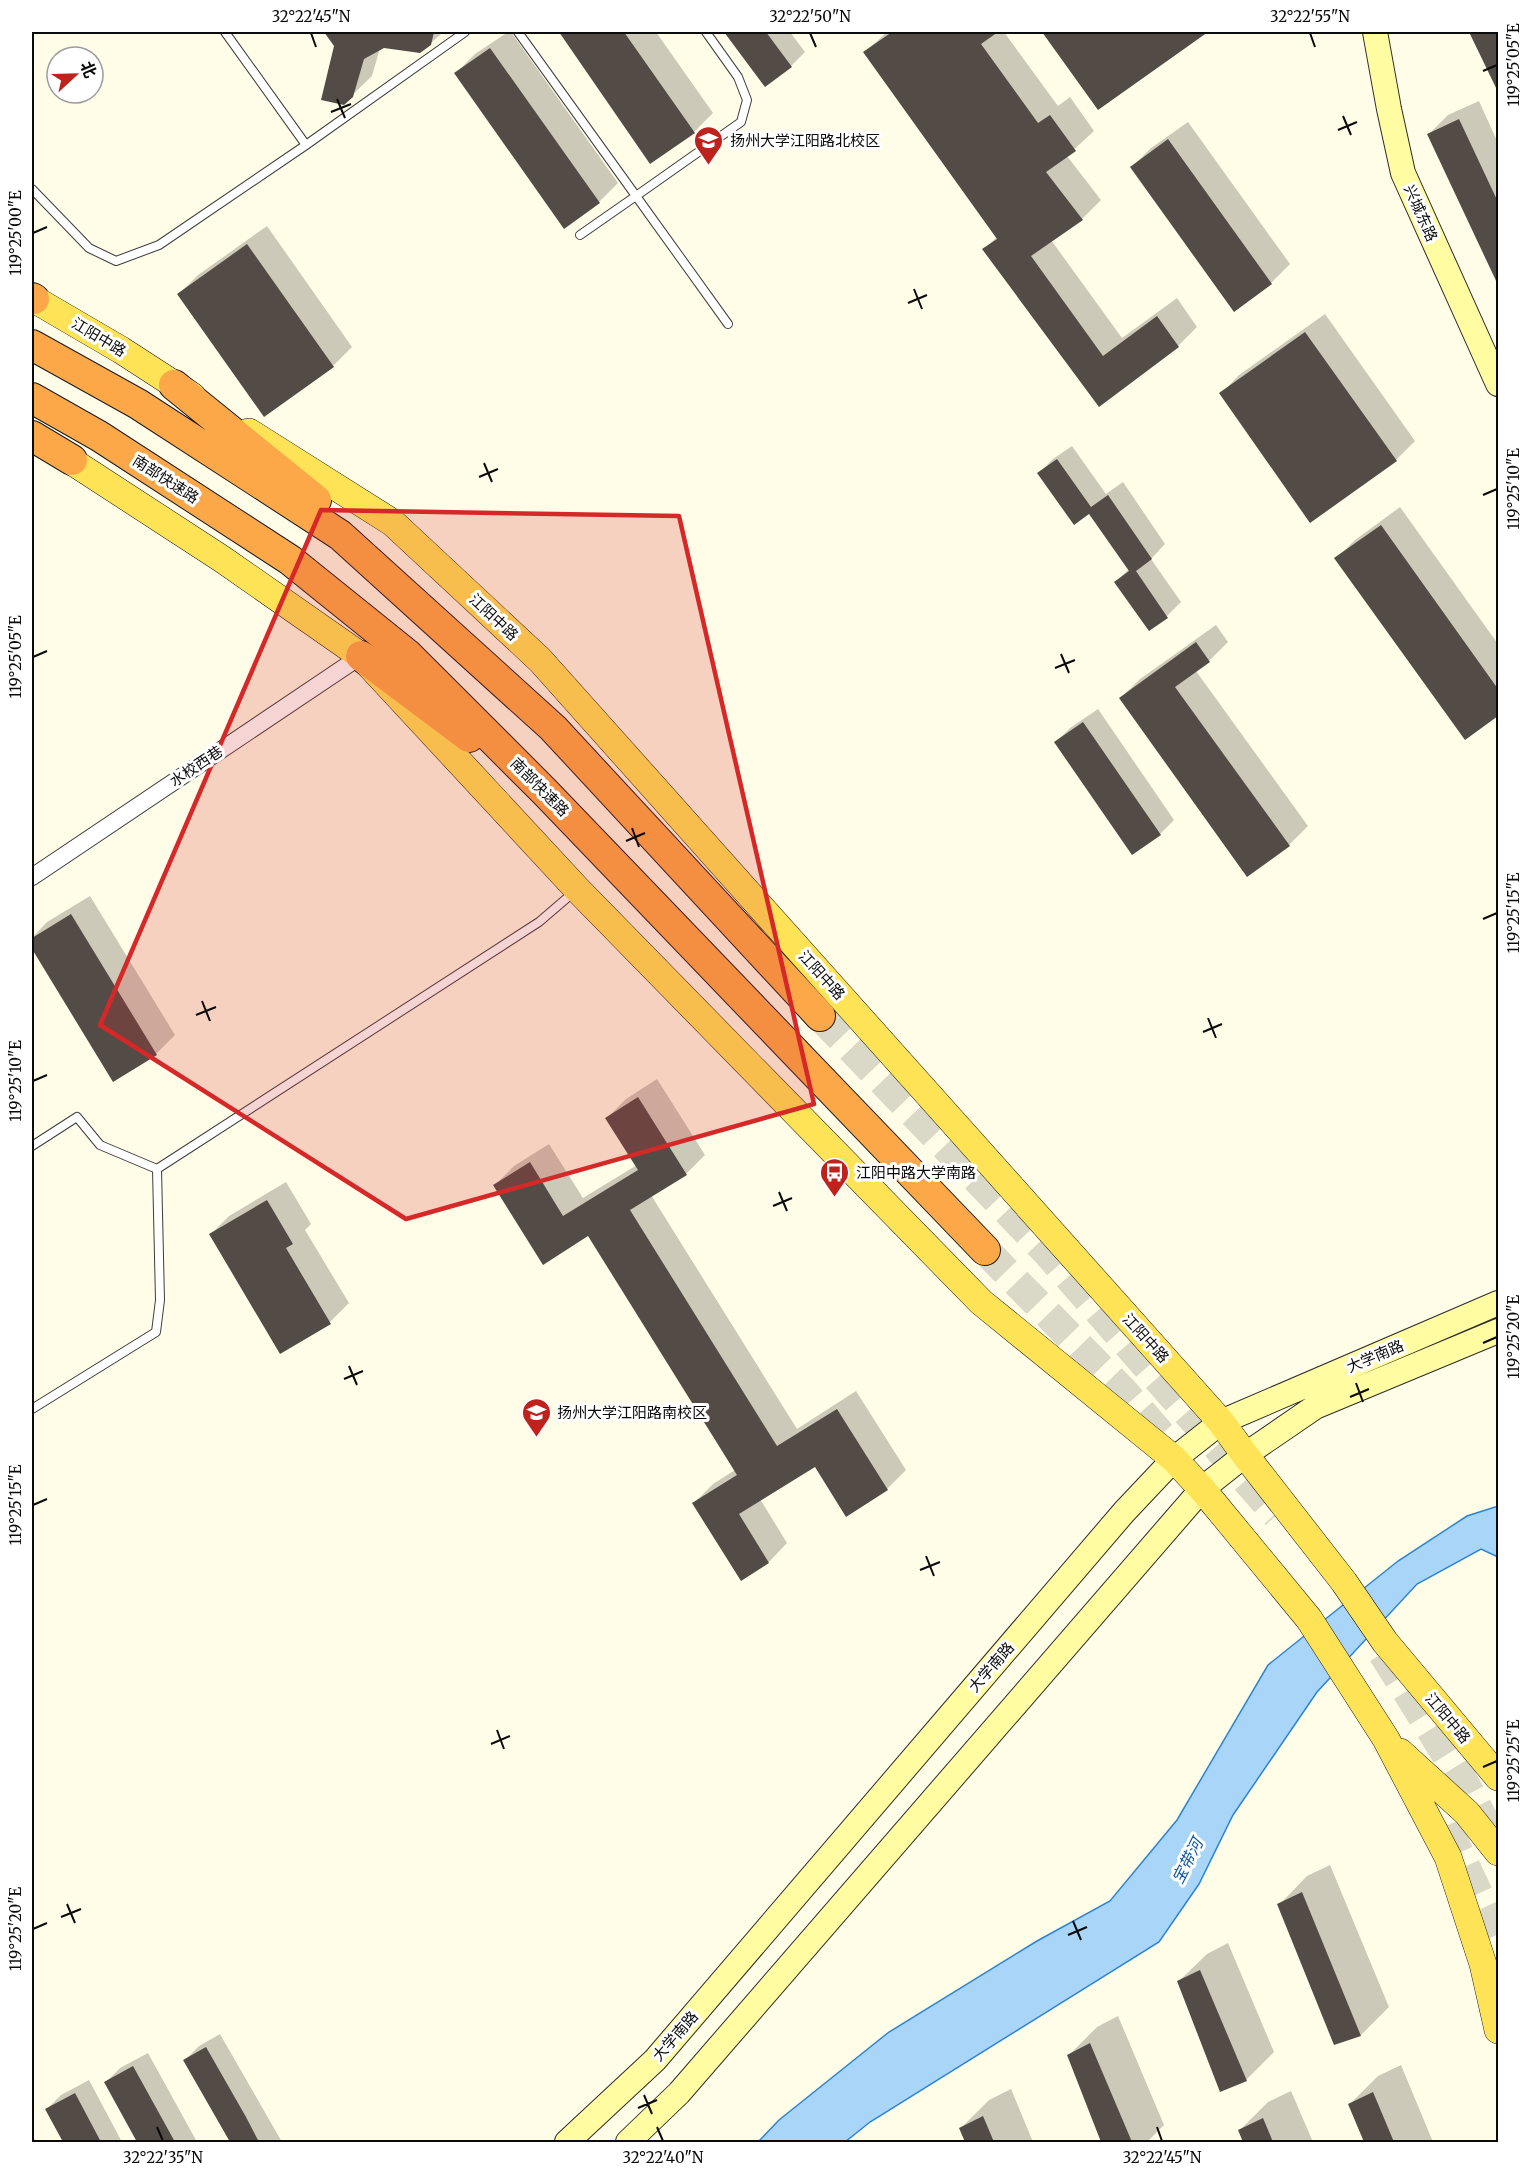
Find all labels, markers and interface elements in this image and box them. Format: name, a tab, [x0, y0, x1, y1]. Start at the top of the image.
text: 32°22'45"N	[272, 7, 351, 26]
text: 32°22'50"N	[769, 7, 851, 26]
text: 32°22'55"N	[1270, 7, 1350, 26]
text: 119°25'05"E	[1504, 23, 1523, 107]
north arrow	[45, 45, 105, 105]
text: 北	[77, 58, 101, 81]
school or university icon: 扬州大学江阳路北校区	[693, 124, 725, 166]
place label: 扬州大学江阳路北校区	[730, 131, 880, 150]
street label: 兴城东路	[1400, 182, 1442, 244]
text: 119°25'00"E	[6, 190, 25, 275]
street label: 江阳中路	[68, 313, 130, 361]
text: 119°25'10"E	[1504, 448, 1523, 530]
street label: 南部快速路	[129, 451, 203, 507]
street label: 江阳中路	[466, 590, 522, 644]
text: 119°25'05"E	[6, 615, 25, 699]
street label: 水校西巷	[166, 741, 226, 791]
street label: 南部快速路	[507, 754, 573, 820]
text: 119°25'15"E	[1504, 872, 1523, 953]
street label: 江阳中路	[795, 946, 849, 1004]
text: 119°25'10"E	[6, 1040, 25, 1122]
bus stop icon: 江阳中路大学南路	[819, 1156, 851, 1198]
place label: 江阳中路大学南路	[856, 1163, 976, 1182]
text: 119°25'20"E	[1504, 1294, 1523, 1379]
street label: 江阳中路	[1119, 1309, 1173, 1367]
street label: 大学南路	[1344, 1336, 1406, 1376]
school or university icon: 扬州大学江阳路南校区	[520, 1396, 552, 1438]
place label: 扬州大学江阳路南校区	[557, 1403, 707, 1422]
text: 119°25'15"E	[6, 1464, 25, 1545]
street label: 大学南路	[964, 1638, 1018, 1696]
street label: 江阳中路	[1421, 1689, 1475, 1747]
text: 119°25'25"E	[1504, 1719, 1523, 1802]
water label: 宝带河	[1167, 1832, 1208, 1887]
text: 119°25'20"E	[6, 1886, 25, 1971]
street label: 大学南路	[648, 2007, 702, 2065]
text: 32°22'35"N	[123, 2148, 203, 2167]
text: 32°22'40"N	[623, 2148, 704, 2167]
text: 32°22'45"N	[1123, 2148, 1202, 2167]

